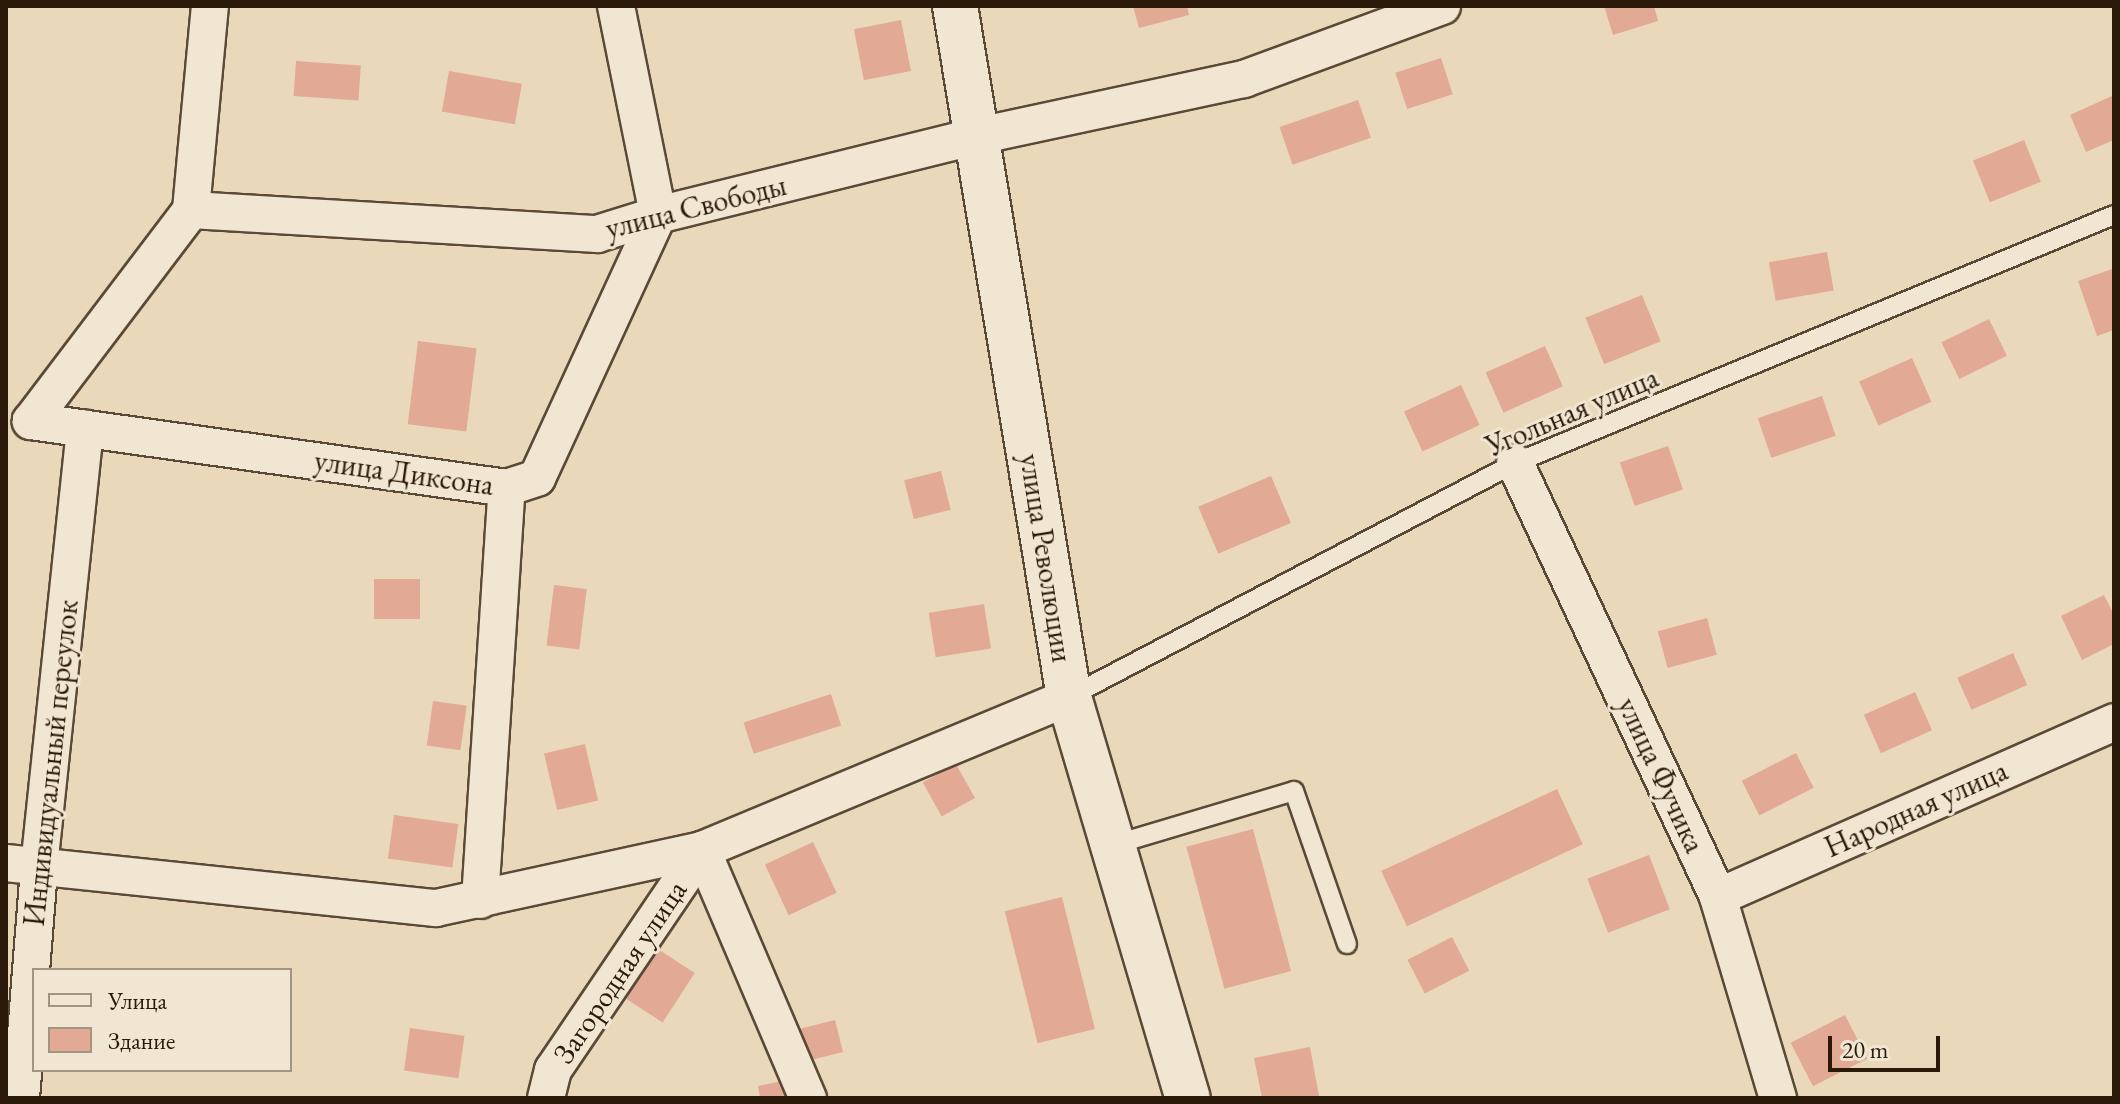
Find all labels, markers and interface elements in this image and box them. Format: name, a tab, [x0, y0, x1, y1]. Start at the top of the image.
street label: улица Свободы	[602, 167, 790, 247]
street label: Угольная улица	[1480, 359, 1664, 465]
street label: улица Диксона	[312, 443, 496, 503]
street label: улица Революции	[1012, 451, 1080, 665]
street label: Индивидуальный переулок	[16, 598, 86, 928]
street label: улица Фучика	[1609, 692, 1713, 858]
street label: Народная улица	[1819, 753, 2013, 865]
street label: Загородная улица	[545, 874, 695, 1070]
legend	[32, 968, 292, 1072]
text: Улица	[108, 985, 167, 1016]
scale bar	[1832, 1020, 1944, 1070]
text: Здание	[108, 1025, 175, 1056]
text: 20 m	[1842, 1034, 1889, 1065]

